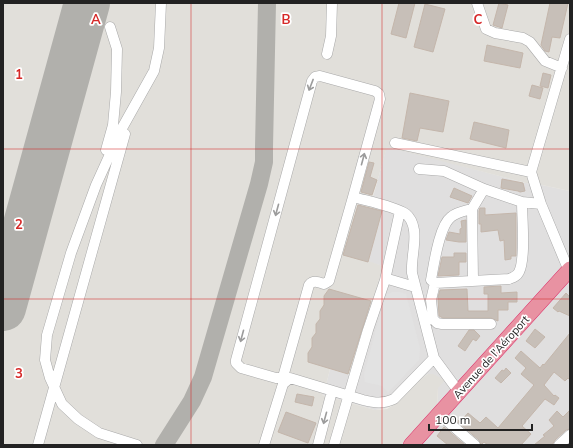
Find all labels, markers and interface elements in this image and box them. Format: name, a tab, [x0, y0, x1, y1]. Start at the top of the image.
text: A	[91, 11, 101, 27]
text: B	[282, 11, 291, 27]
text: C	[474, 11, 483, 27]
text: 1	[15, 66, 23, 82]
one-way arrow	[307, 79, 315, 91]
one-way arrow	[360, 153, 367, 166]
one-way arrow	[272, 203, 280, 216]
text: 2	[15, 216, 23, 232]
street label: Avenue de l'Aéroport	[450, 312, 532, 401]
one-way arrow	[238, 329, 246, 342]
text: 3	[15, 365, 23, 381]
scale bar	[429, 406, 532, 432]
one-way arrow	[321, 411, 328, 424]
text: 100 m	[435, 412, 470, 427]

